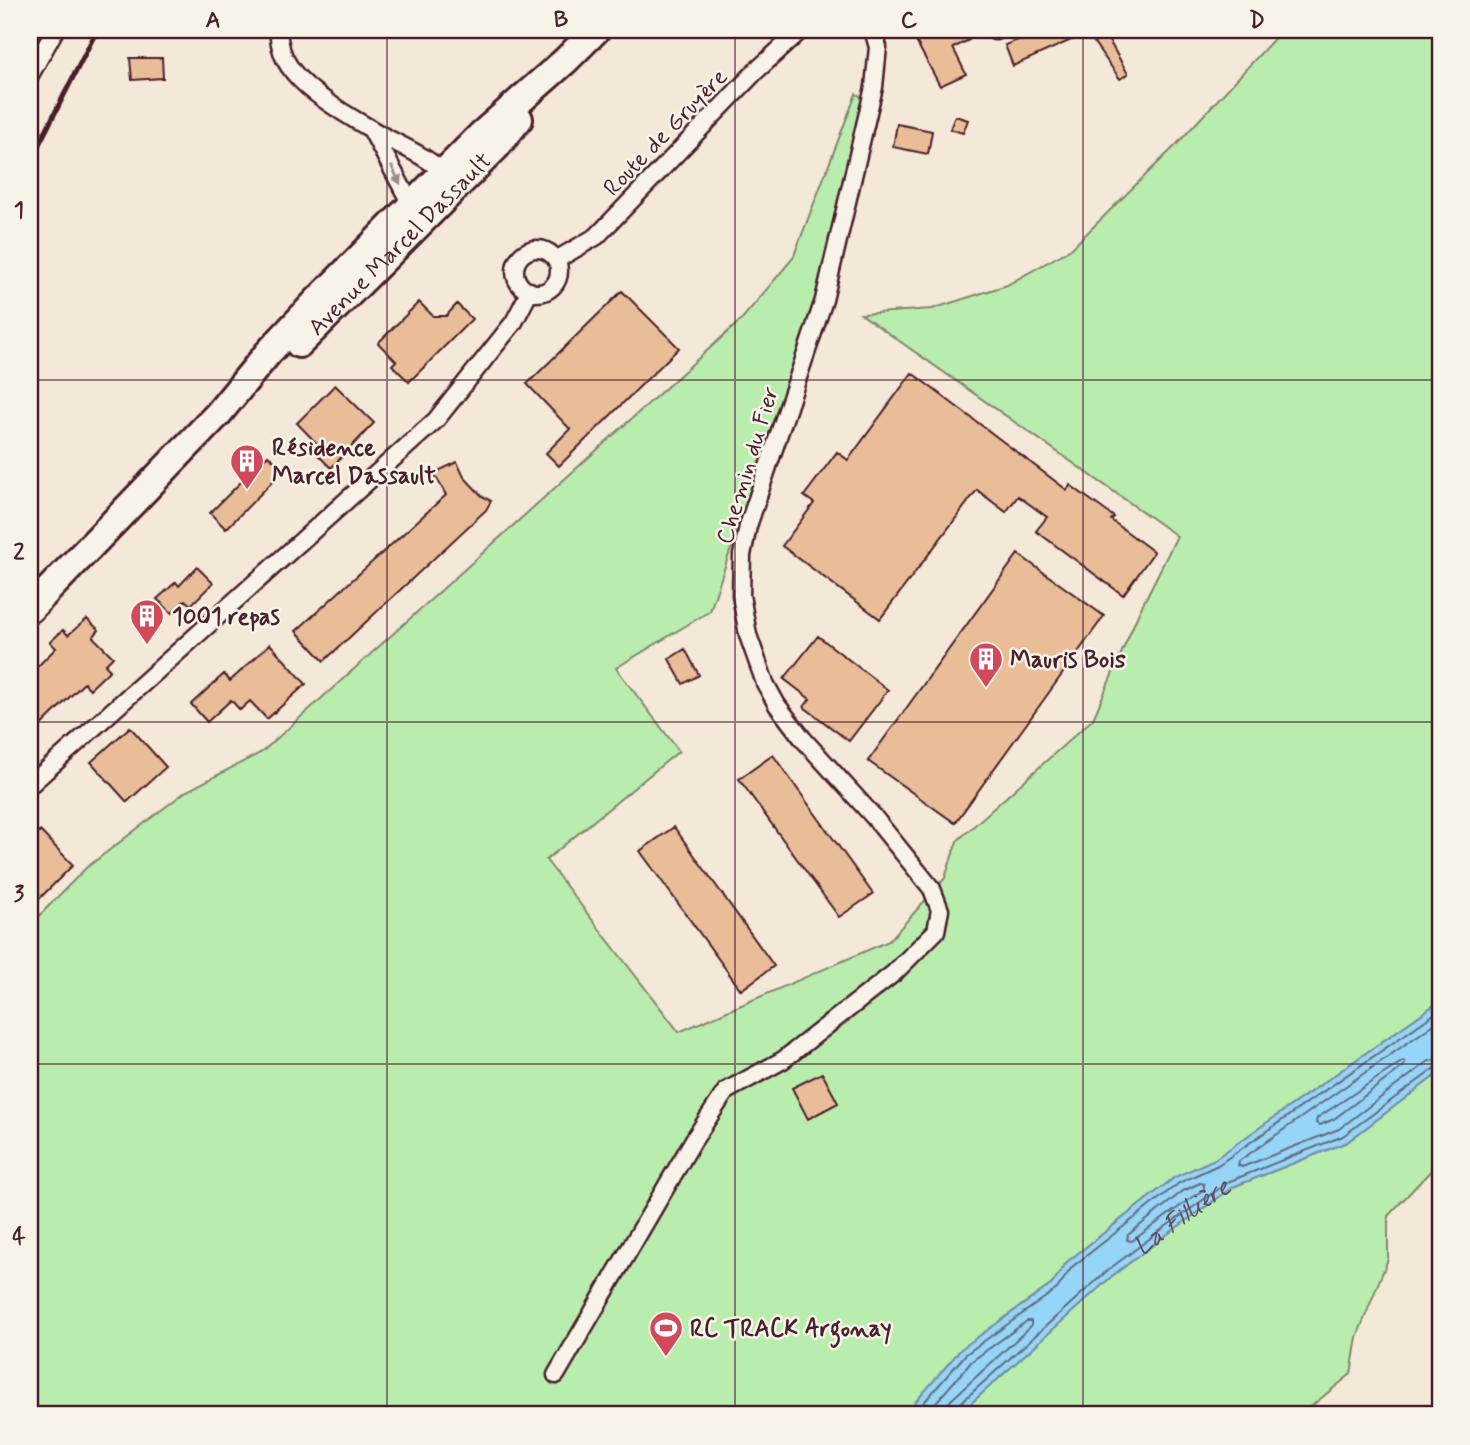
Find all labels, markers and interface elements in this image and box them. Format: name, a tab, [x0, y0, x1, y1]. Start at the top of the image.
text: A	[205, 6, 221, 36]
text: B	[554, 6, 569, 36]
text: C	[901, 6, 918, 36]
text: D	[1249, 6, 1265, 36]
street label: Route de Gruyère	[597, 62, 735, 204]
street label: Avenue Marcel Dassault	[302, 146, 499, 343]
one-way arrow	[391, 165, 402, 185]
text: 1	[14, 196, 24, 226]
street label: Chemin du Fier	[710, 383, 787, 548]
place label: Résidence Marcel Dassault	[272, 433, 437, 492]
building icon: Résidence Marcel Dassault	[228, 442, 266, 491]
text: 2	[13, 538, 25, 568]
building icon: 1001 repas	[128, 597, 166, 646]
place label: 1001 repas	[172, 602, 281, 633]
building icon: Mauris Bois	[967, 640, 1005, 689]
place label: Mauris Bois	[1010, 645, 1126, 676]
text: 3	[14, 880, 25, 910]
water label: La Fillière	[1127, 1170, 1239, 1264]
text: 4	[12, 1222, 26, 1252]
sports icon: RC TRACK Argonay	[647, 1309, 685, 1358]
place label: RC TRACK Argonay	[690, 1314, 892, 1348]

